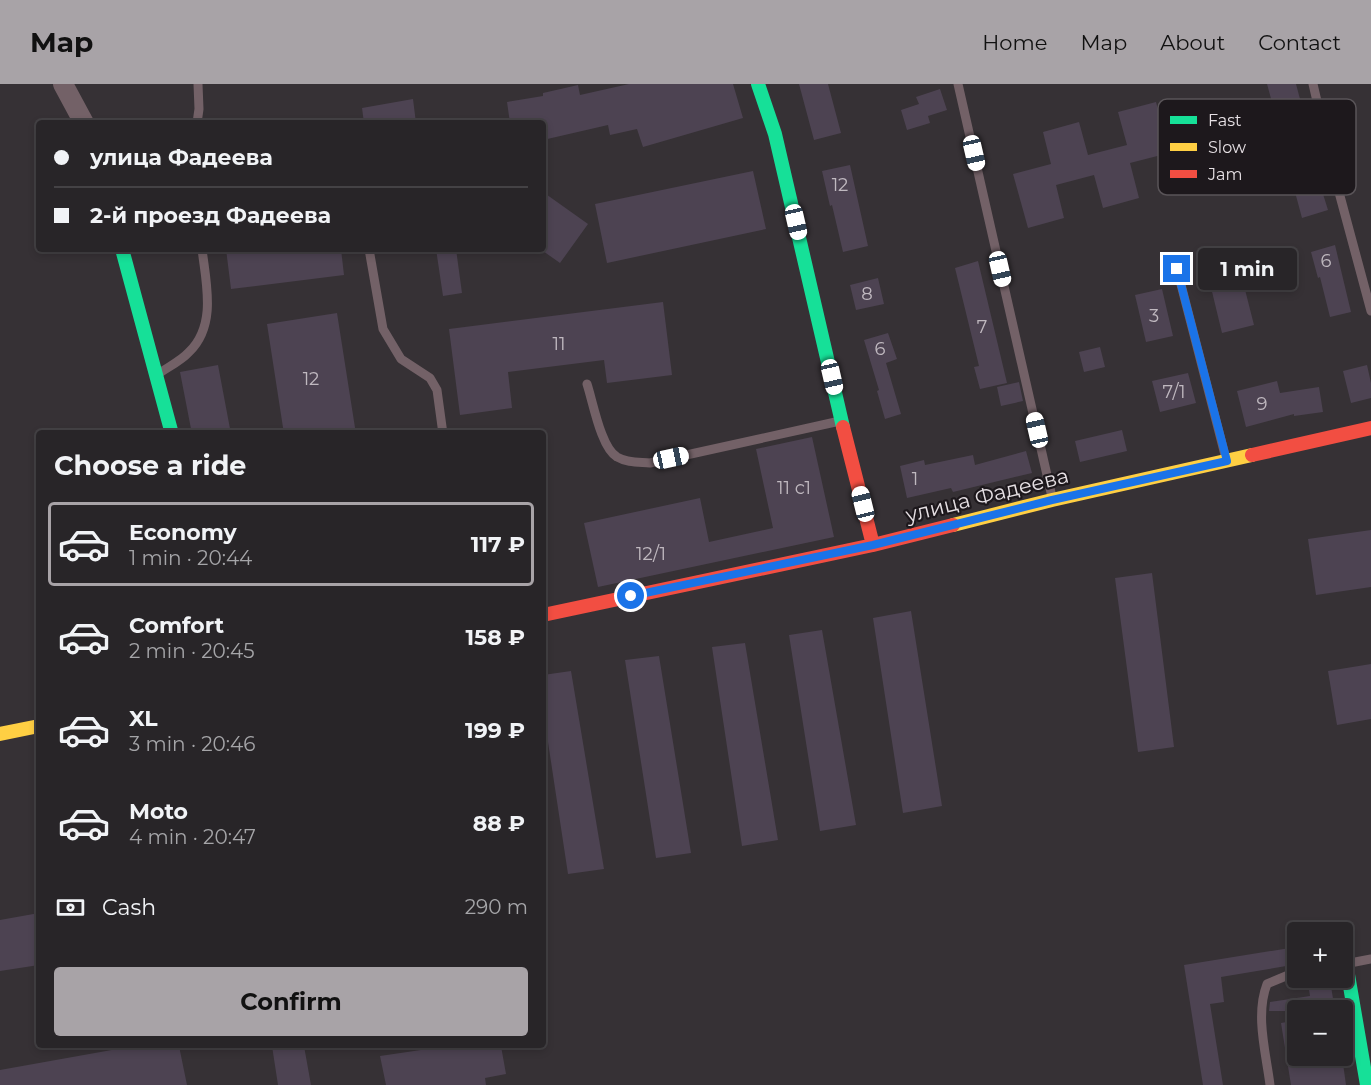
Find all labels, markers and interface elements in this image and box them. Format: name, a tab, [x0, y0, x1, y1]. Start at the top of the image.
text: Map	[30, 25, 93, 59]
text: Home	[982, 30, 1047, 55]
text: Map	[1080, 30, 1127, 55]
text: About	[1160, 30, 1225, 55]
text: Contact	[1258, 30, 1341, 55]
legend	[1158, 99, 1356, 195]
text: Fast	[1208, 111, 1242, 130]
car	[961, 133, 987, 173]
text: Slow	[1208, 138, 1246, 157]
text: улица Фадеева	[90, 144, 273, 171]
text: Jam	[1207, 165, 1242, 184]
house number: 12	[832, 174, 848, 196]
text: 2-й проезд Фадеева	[90, 202, 331, 229]
car	[783, 202, 809, 242]
callout: 1 min	[1198, 248, 1297, 290]
car	[987, 249, 1013, 289]
house number: 6	[1321, 250, 1332, 272]
route end	[1163, 255, 1190, 282]
text: 1 min	[1220, 257, 1275, 281]
house number: 8	[861, 283, 873, 305]
house number: 3	[1149, 305, 1159, 327]
house number: 7	[977, 316, 987, 338]
house number: 11	[553, 333, 566, 355]
house number: 6	[875, 338, 886, 360]
car	[819, 357, 845, 397]
house number: 12	[303, 368, 319, 390]
house number: 7/1	[1163, 381, 1185, 403]
house number: 9	[1257, 393, 1268, 415]
car	[1024, 410, 1050, 450]
car	[652, 445, 690, 471]
text: Choose a ride	[54, 449, 246, 482]
street label: улица Фадеева	[902, 463, 1071, 528]
house number: 1	[912, 468, 918, 490]
house number: 11 с1	[777, 477, 811, 499]
car	[850, 484, 876, 524]
icon: car	[57, 517, 111, 571]
text: Economy	[129, 519, 237, 546]
text: 117 ₽	[471, 531, 525, 558]
house number: 12/1	[636, 543, 666, 565]
text: 1 min · 20:44	[129, 546, 252, 570]
route start	[617, 582, 644, 609]
icon: car	[57, 610, 111, 664]
text: Comfort	[129, 612, 224, 639]
text: 158 ₽	[465, 624, 525, 651]
text: 2 min · 20:45	[129, 639, 255, 663]
icon: car	[57, 703, 111, 757]
text: XL	[129, 705, 158, 732]
text: 199 ₽	[465, 717, 525, 744]
text: 3 min · 20:46	[129, 732, 255, 756]
icon: car	[57, 796, 111, 850]
text: Moto	[129, 798, 188, 825]
text: 88 ₽	[473, 810, 525, 837]
text: 4 min · 20:47	[129, 825, 256, 849]
icon: cash	[54, 891, 87, 924]
text: Cash	[102, 894, 156, 921]
text: 290 m	[465, 895, 528, 919]
map controls	[1287, 922, 1353, 1066]
button: +	[1287, 922, 1353, 988]
button: Confirm	[54, 967, 528, 1036]
button: −	[1287, 1000, 1353, 1066]

